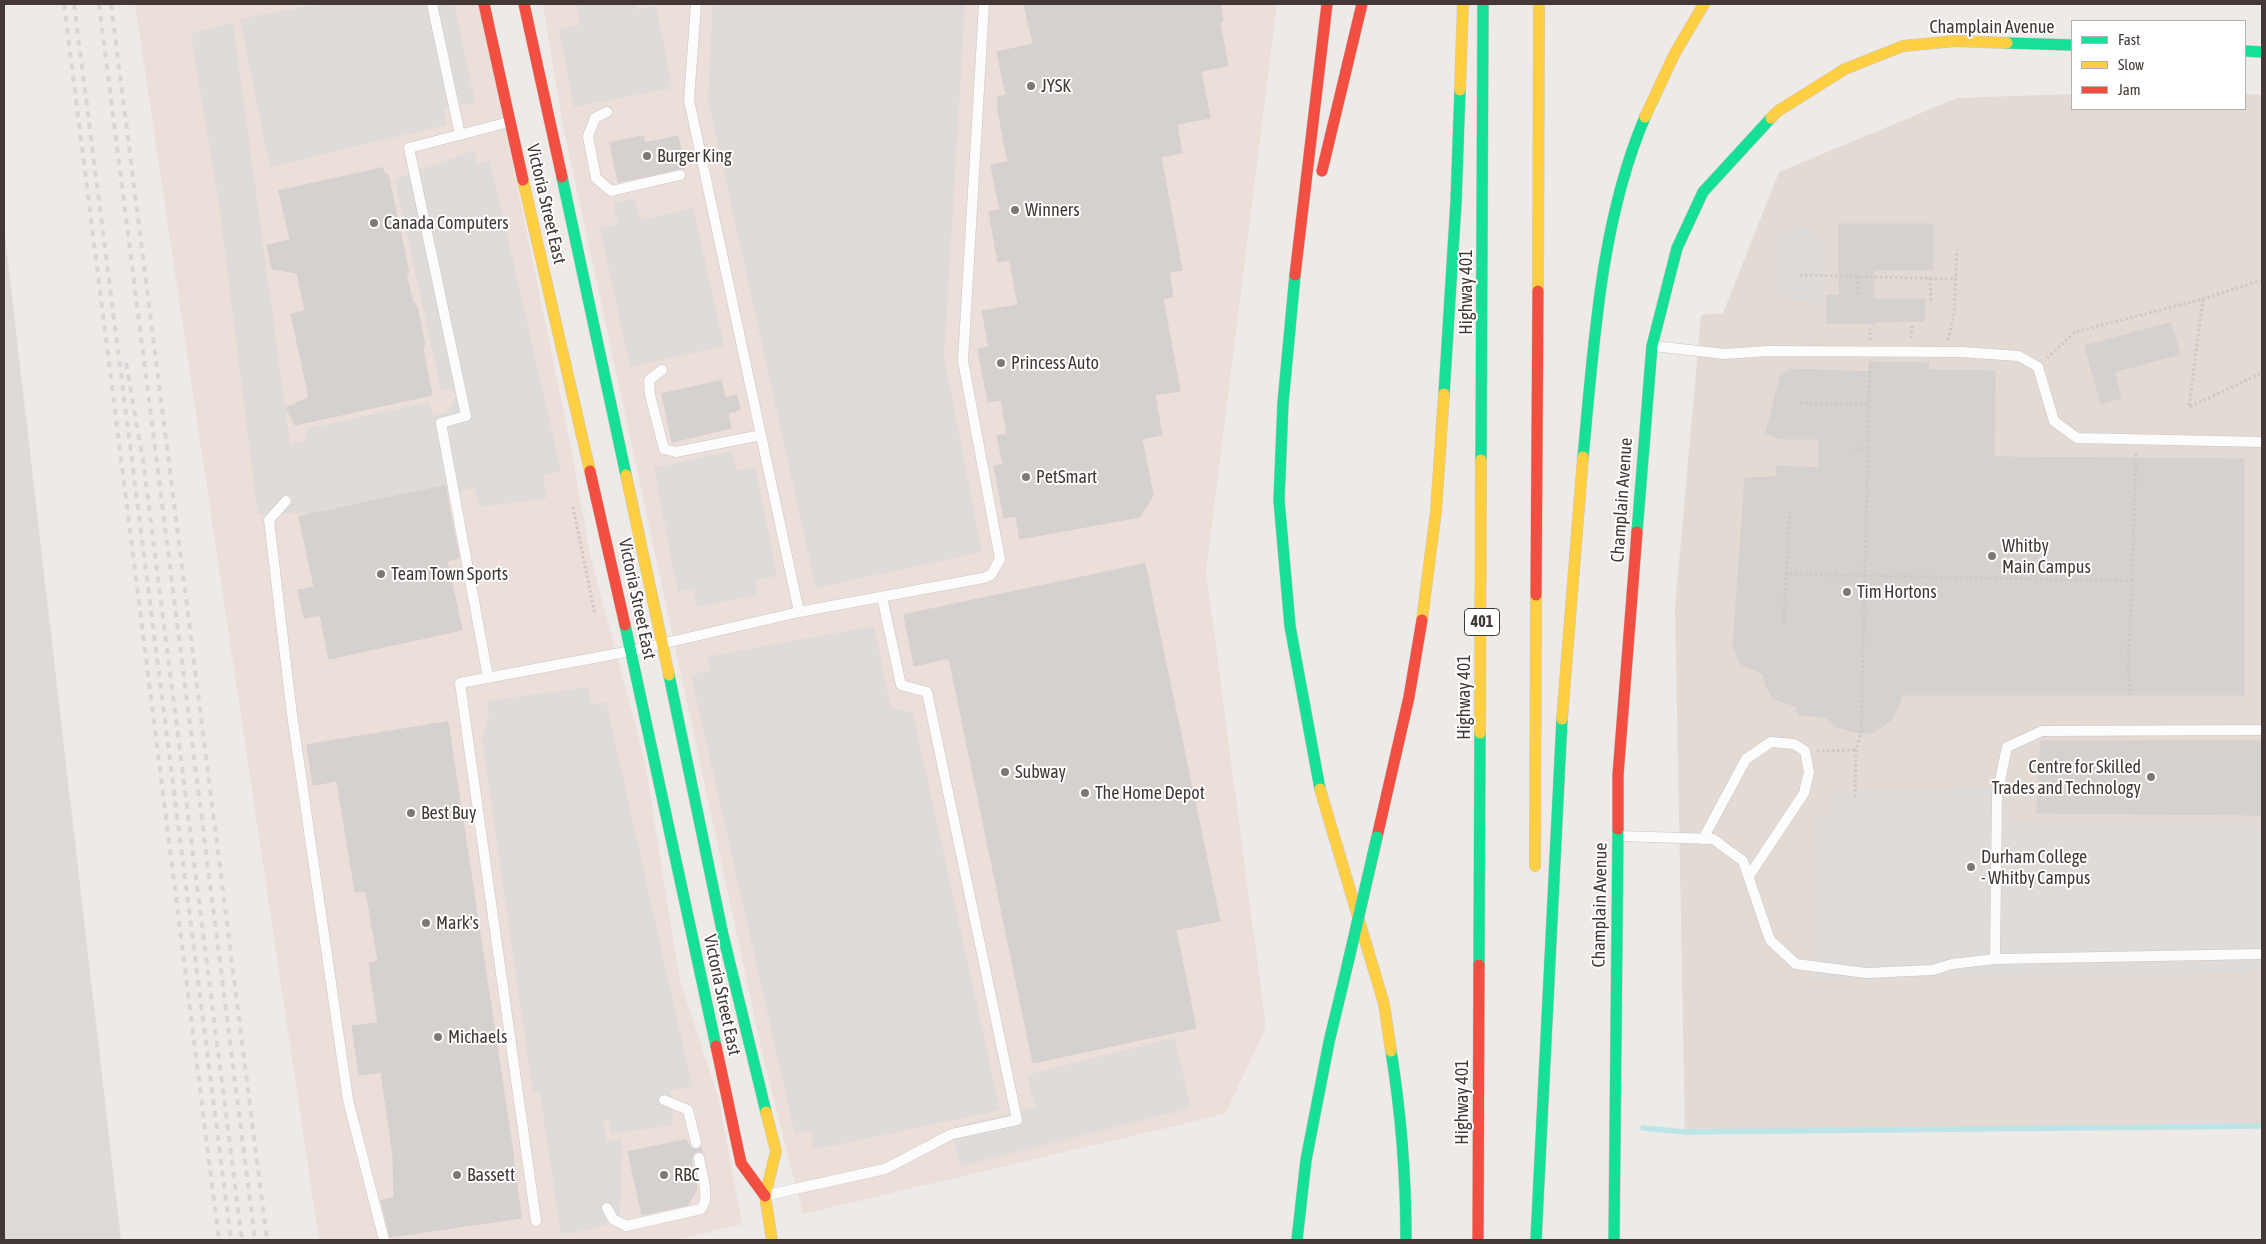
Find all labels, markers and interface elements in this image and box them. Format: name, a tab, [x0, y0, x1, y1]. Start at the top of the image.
street label: Champlain Avenue	[1930, 16, 2054, 38]
legend	[2071, 20, 2246, 110]
text: Fast	[2118, 31, 2140, 48]
text: Slow	[2118, 56, 2144, 73]
place label: JYSK	[1041, 75, 1071, 97]
marker: JYSK	[1025, 80, 1037, 92]
text: Jam	[2118, 81, 2141, 98]
street label: Victoria Street East	[522, 142, 570, 266]
place label: Burger King	[657, 145, 732, 167]
marker: Burger King	[641, 150, 653, 162]
place label: Winners	[1025, 199, 1079, 221]
marker: Winners	[1009, 204, 1021, 216]
place label: Canada Computers	[384, 212, 509, 234]
marker: Canada Computers	[368, 217, 380, 229]
street label: Highway 401	[1455, 249, 1477, 335]
place label: Princess Auto	[1011, 352, 1099, 374]
marker: Princess Auto	[995, 357, 1007, 369]
street label: Champlain Avenue	[1607, 437, 1637, 563]
place label: PetSmart	[1036, 466, 1097, 488]
marker: PetSmart	[1020, 471, 1032, 483]
place label: Whitby Main Campus	[2002, 535, 2091, 578]
street label: Victoria Street East	[614, 537, 660, 661]
marker: Whitby Main Campus	[1986, 550, 1998, 562]
place label: Team Town Sports	[391, 563, 508, 585]
marker: Team Town Sports	[375, 568, 387, 580]
place label: Tim Hortons	[1857, 581, 1937, 603]
marker: Tim Hortons	[1841, 586, 1853, 598]
road number: 401	[1464, 608, 1500, 636]
street label: Highway 401	[1453, 654, 1475, 740]
place label: Centre for Skilled Trades and Technology	[1992, 756, 2141, 799]
place label: Subway	[1015, 761, 1066, 783]
marker: Subway	[999, 766, 1011, 778]
marker: Centre for Skilled Trades and Technology	[2145, 771, 2157, 783]
place label: The Home Depot	[1095, 782, 1205, 804]
marker: The Home Depot	[1079, 787, 1091, 799]
place label: Best Buy	[421, 802, 476, 824]
marker: Best Buy	[405, 807, 417, 819]
street label: Champlain Avenue	[1588, 842, 1612, 968]
place label: Durham College - Whitby Campus	[1981, 846, 2090, 889]
marker: Durham College - Whitby Campus	[1965, 861, 1977, 873]
place label: Mark's	[436, 912, 479, 934]
marker: Mark's	[420, 917, 432, 929]
street label: Victoria Street East	[699, 933, 745, 1057]
place label: Michaels	[448, 1026, 507, 1048]
marker: Michaels	[432, 1031, 444, 1043]
street label: Highway 401	[1451, 1059, 1473, 1145]
place label: Bassett	[467, 1164, 515, 1186]
place label: RBC	[674, 1164, 700, 1186]
marker: Bassett	[451, 1169, 463, 1181]
marker: RBC	[658, 1169, 670, 1181]

